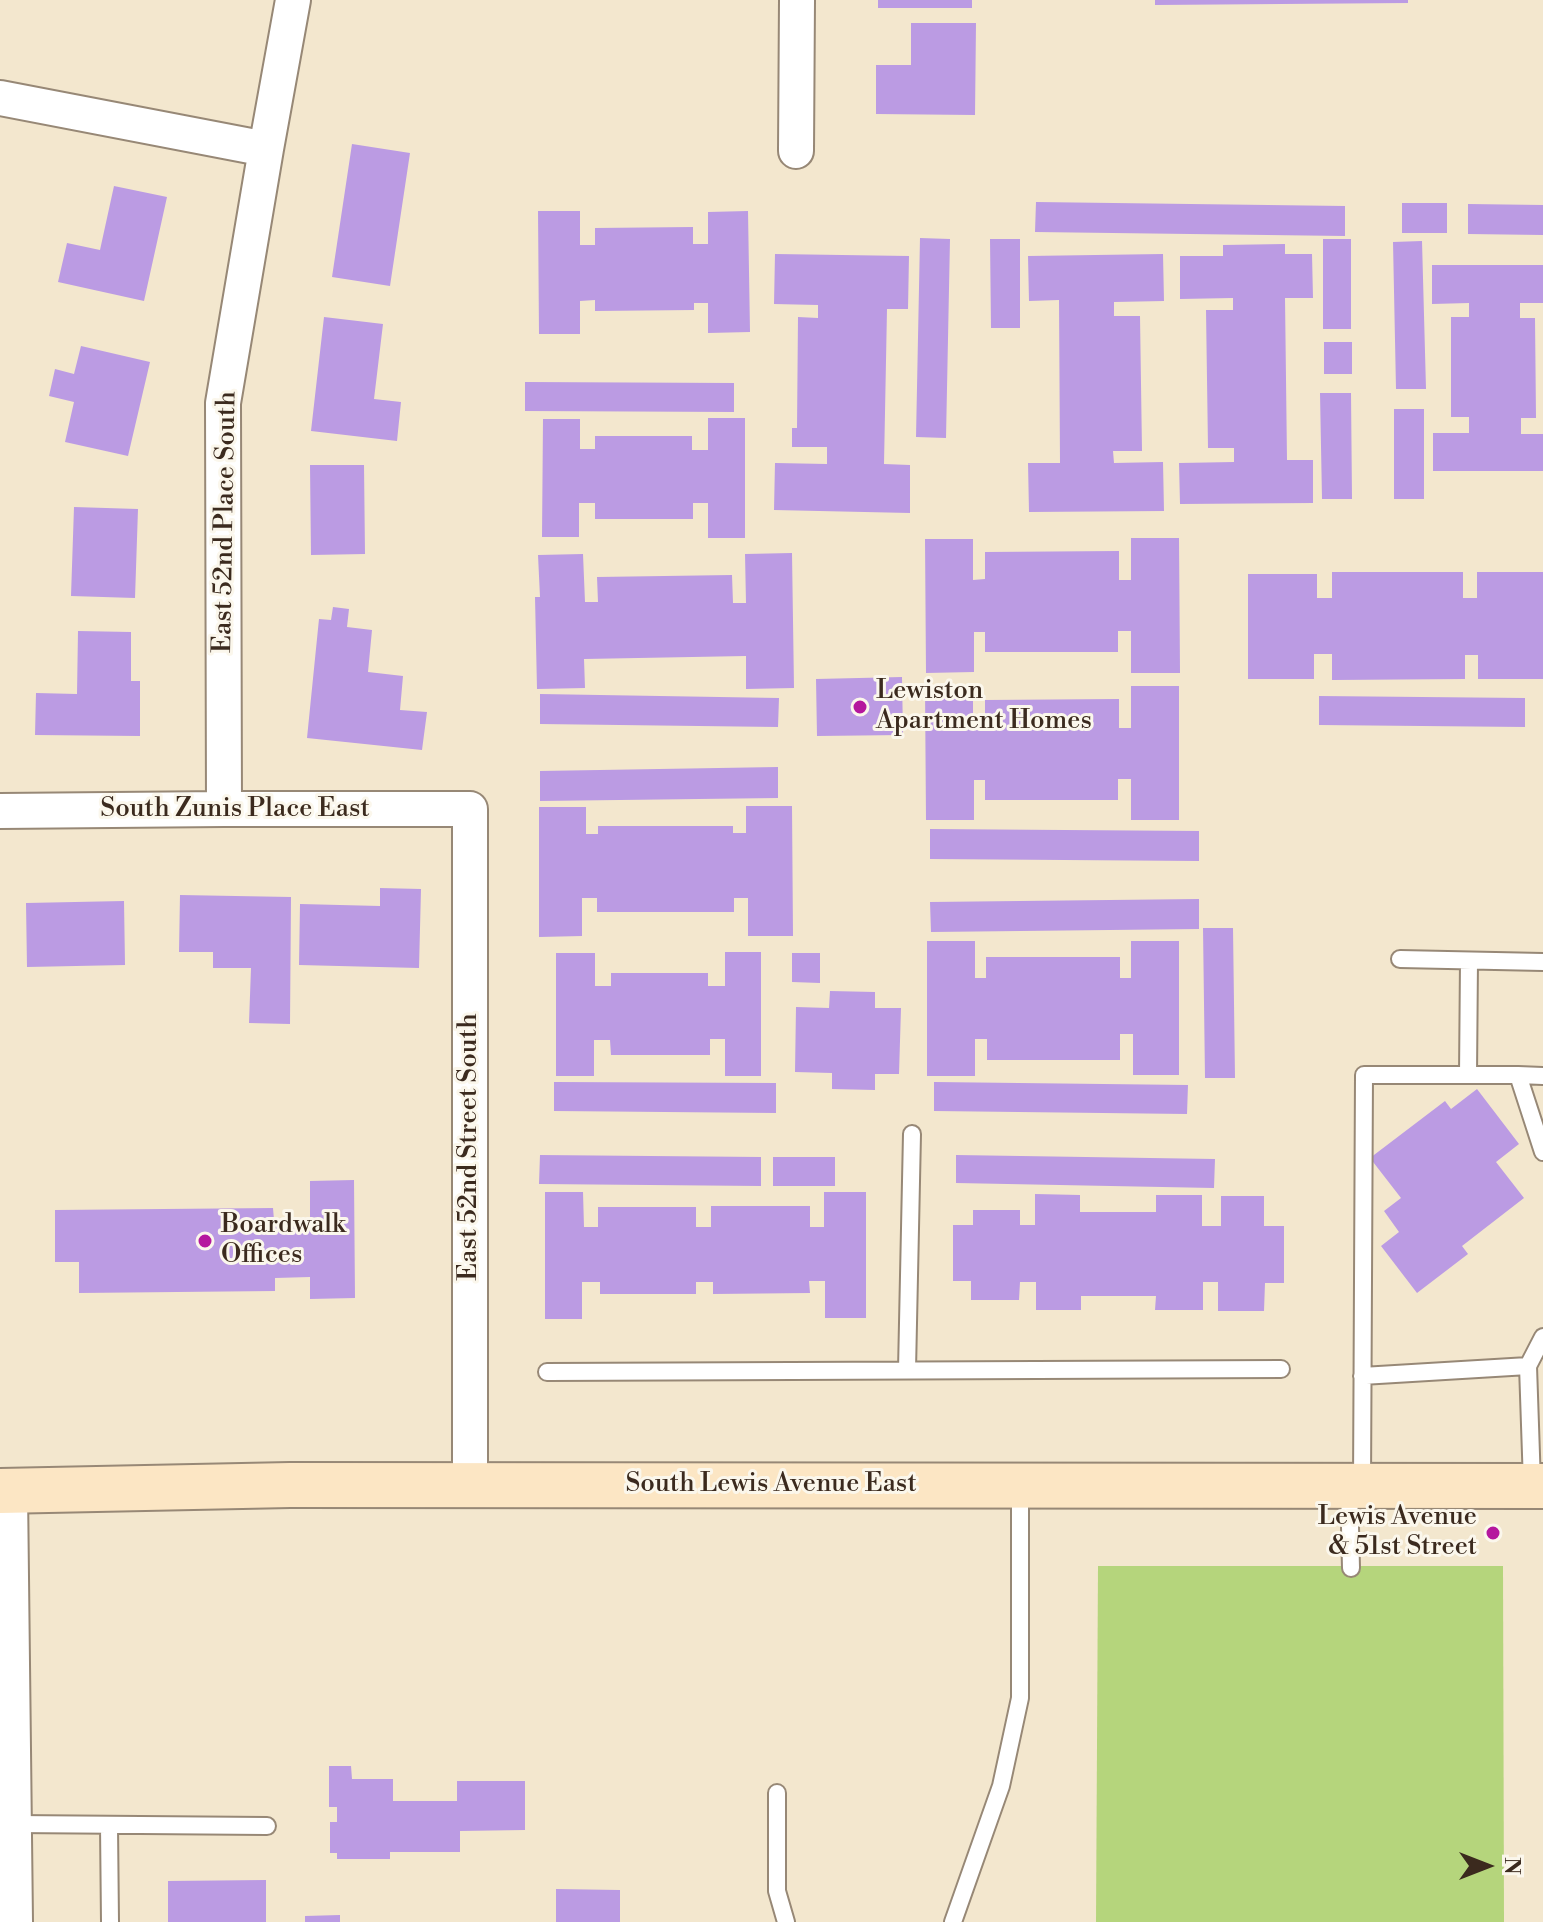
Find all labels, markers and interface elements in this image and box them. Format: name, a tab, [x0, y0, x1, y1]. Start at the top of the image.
street label: East 52nd Place South	[208, 391, 244, 653]
place label: Lewiston Apartment Homes	[876, 676, 1092, 738]
marker: Lewiston Apartment Homes	[851, 698, 869, 716]
street label: South Zunis Place East	[100, 794, 370, 826]
street label: East 52nd Street South	[454, 1013, 486, 1281]
place label: Boardwalk Offices	[221, 1210, 346, 1272]
marker: Boardwalk Offices	[196, 1232, 214, 1250]
street label: South Lewis Avenue East	[625, 1469, 917, 1501]
place label: Lewis Avenue & 51st Street	[1318, 1502, 1477, 1564]
marker: Lewis Avenue & 51st Street	[1484, 1524, 1502, 1542]
north arrow	[1447, 1826, 1527, 1906]
text: N	[1498, 1857, 1525, 1875]

